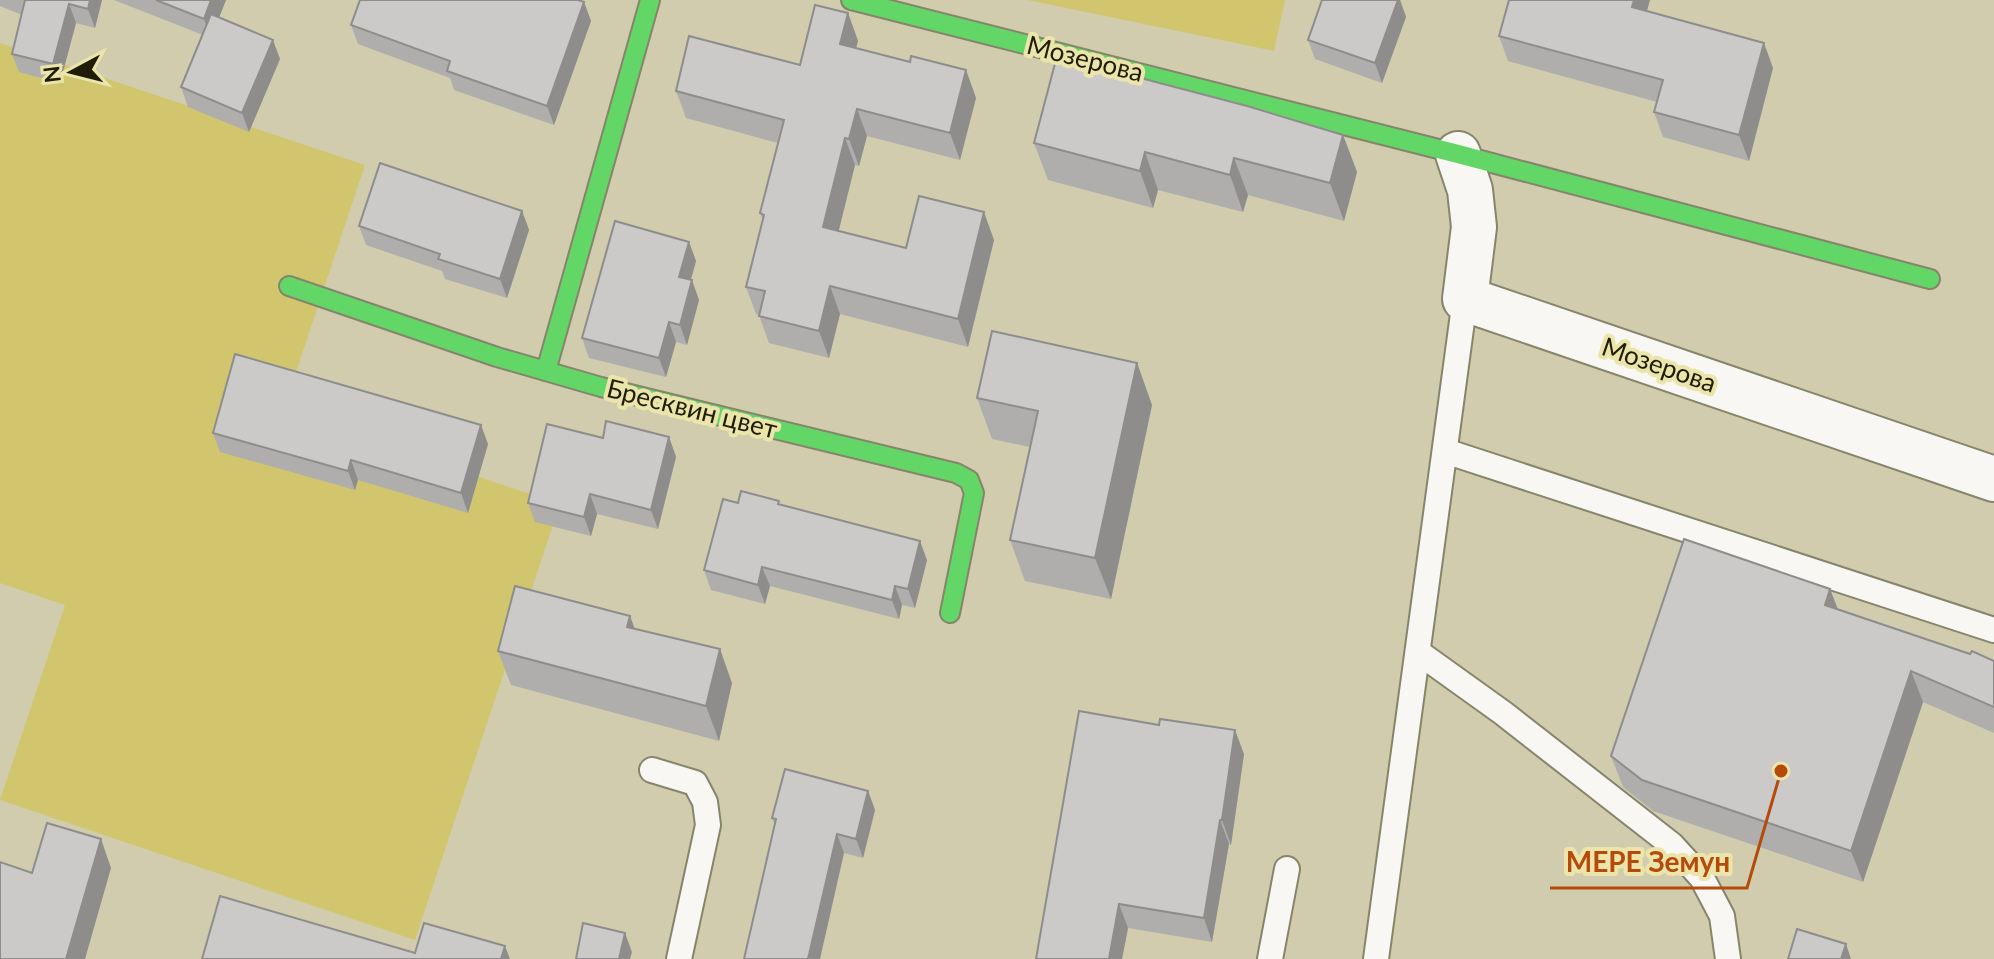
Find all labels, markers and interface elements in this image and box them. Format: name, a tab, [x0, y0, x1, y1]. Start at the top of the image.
street label: Мозерова	[1024, 28, 1147, 88]
north arrow	[32, 32, 112, 112]
text: N	[37, 64, 66, 85]
street label: Мозерова	[1598, 330, 1721, 399]
street label: Бресквин цвет	[604, 371, 781, 445]
callout: МЕРЕ Земун	[1550, 836, 1747, 888]
text: МЕРЕ Земун	[1566, 844, 1730, 878]

